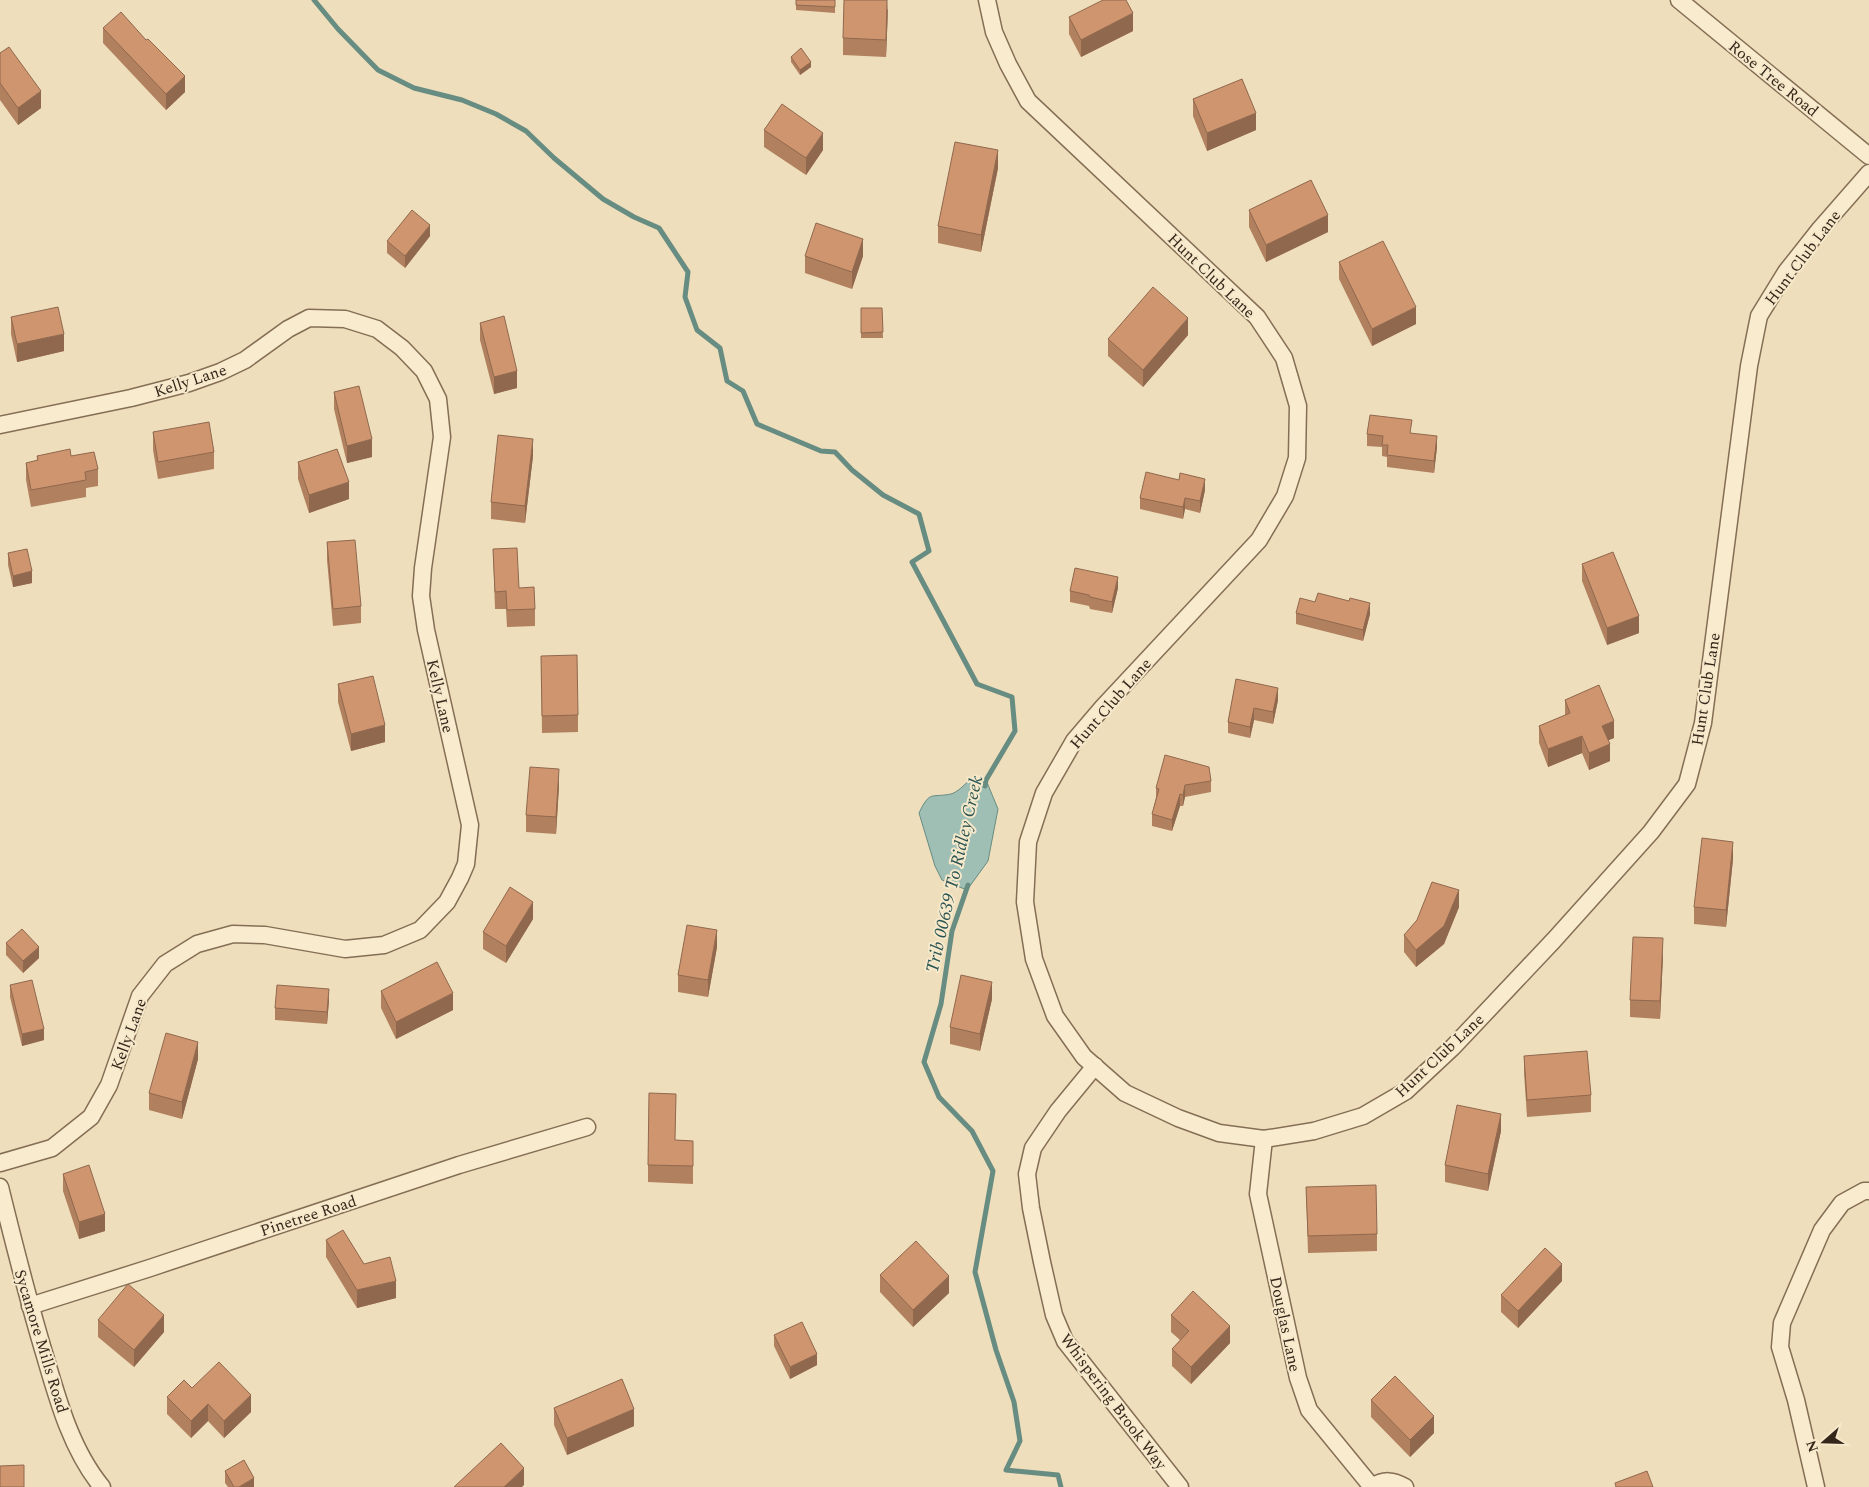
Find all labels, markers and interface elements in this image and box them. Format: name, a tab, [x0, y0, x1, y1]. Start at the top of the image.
street label: Rose Tree Road	[1723, 35, 1824, 123]
street label: Hunt Club Lane	[1759, 205, 1847, 310]
street label: Hunt Club Lane	[1162, 227, 1261, 324]
street label: Kelly Lane	[151, 358, 230, 404]
street label: Hunt Club Lane	[1685, 631, 1727, 747]
street label: Hunt Club Lane	[1064, 653, 1157, 755]
street label: Kelly Lane	[420, 657, 460, 735]
water label: Trib 00639 To Ridley Creek	[919, 772, 990, 975]
street label: Kelly Lane	[105, 995, 153, 1074]
street label: Hunt Club Lane	[1390, 1008, 1490, 1103]
street label: Pinetree Road	[257, 1189, 360, 1243]
street label: Sycamore Mills Road	[8, 1266, 74, 1416]
street label: Douglas Lane	[1263, 1274, 1307, 1374]
street label: Whispering Brook Way	[1054, 1328, 1173, 1476]
north arrow	[1799, 1417, 1849, 1467]
text: N	[1800, 1437, 1824, 1455]

